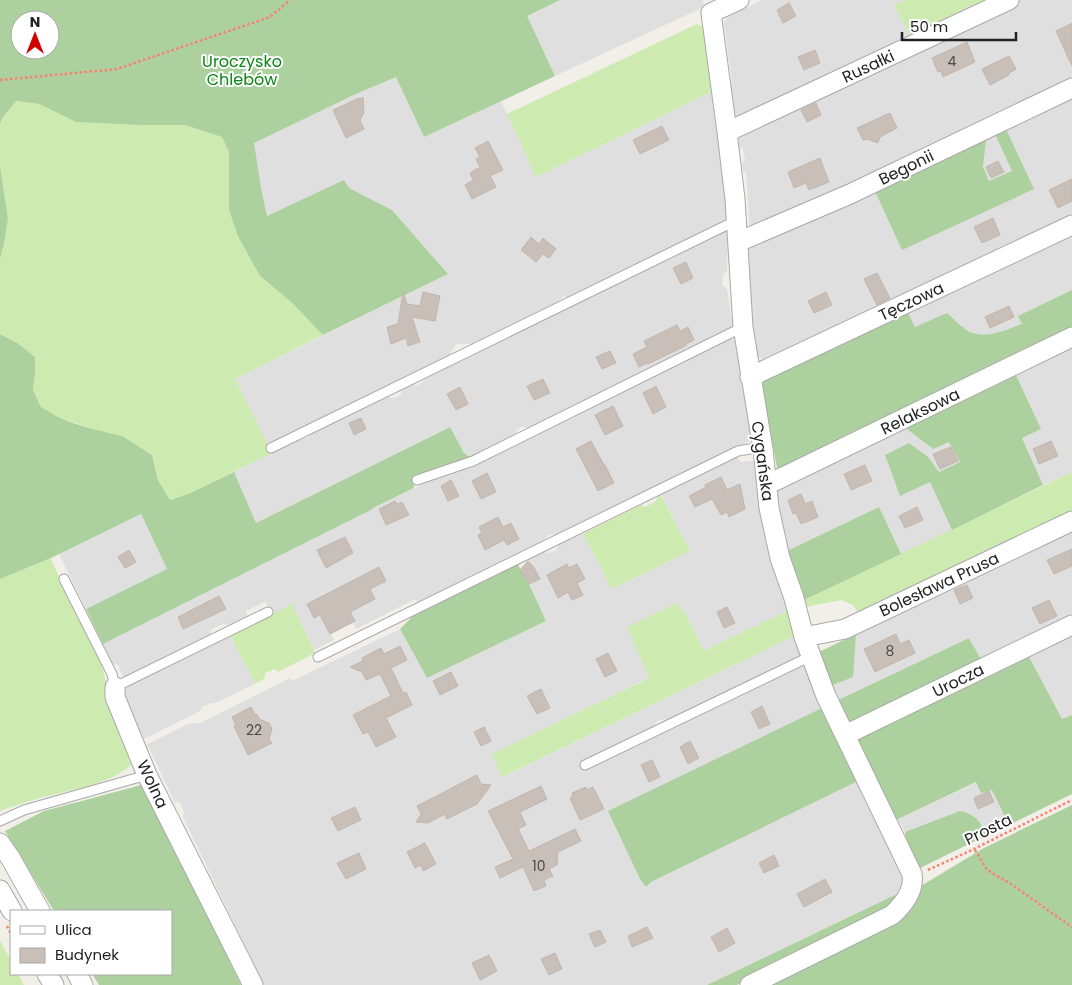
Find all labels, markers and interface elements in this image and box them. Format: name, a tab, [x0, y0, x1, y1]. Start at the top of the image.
north arrow	[10, 10, 60, 60]
scale bar	[902, 10, 1016, 42]
text: N	[30, 12, 40, 32]
text: 50 m	[910, 16, 948, 37]
street label: Rusałki	[838, 44, 898, 89]
park label: Uroczysko Chlebów	[202, 50, 282, 91]
house number: 4	[948, 51, 957, 71]
street label: Begonii	[875, 144, 938, 191]
street label: Tęczowa	[875, 276, 948, 327]
street label: Relaksowa	[877, 382, 964, 440]
street label: Cygańska	[746, 420, 780, 503]
street label: Bolesława Prusa	[875, 547, 1003, 622]
house number: 8	[886, 641, 895, 661]
street label: Urocza	[929, 658, 988, 703]
house number: 22	[246, 720, 262, 740]
street label: Wolna	[131, 756, 174, 812]
street label: Prosta	[960, 808, 1016, 851]
house number: 10	[532, 856, 546, 876]
legend	[10, 910, 172, 975]
text: Ulica	[55, 919, 92, 940]
text: Budynek	[55, 944, 119, 965]

